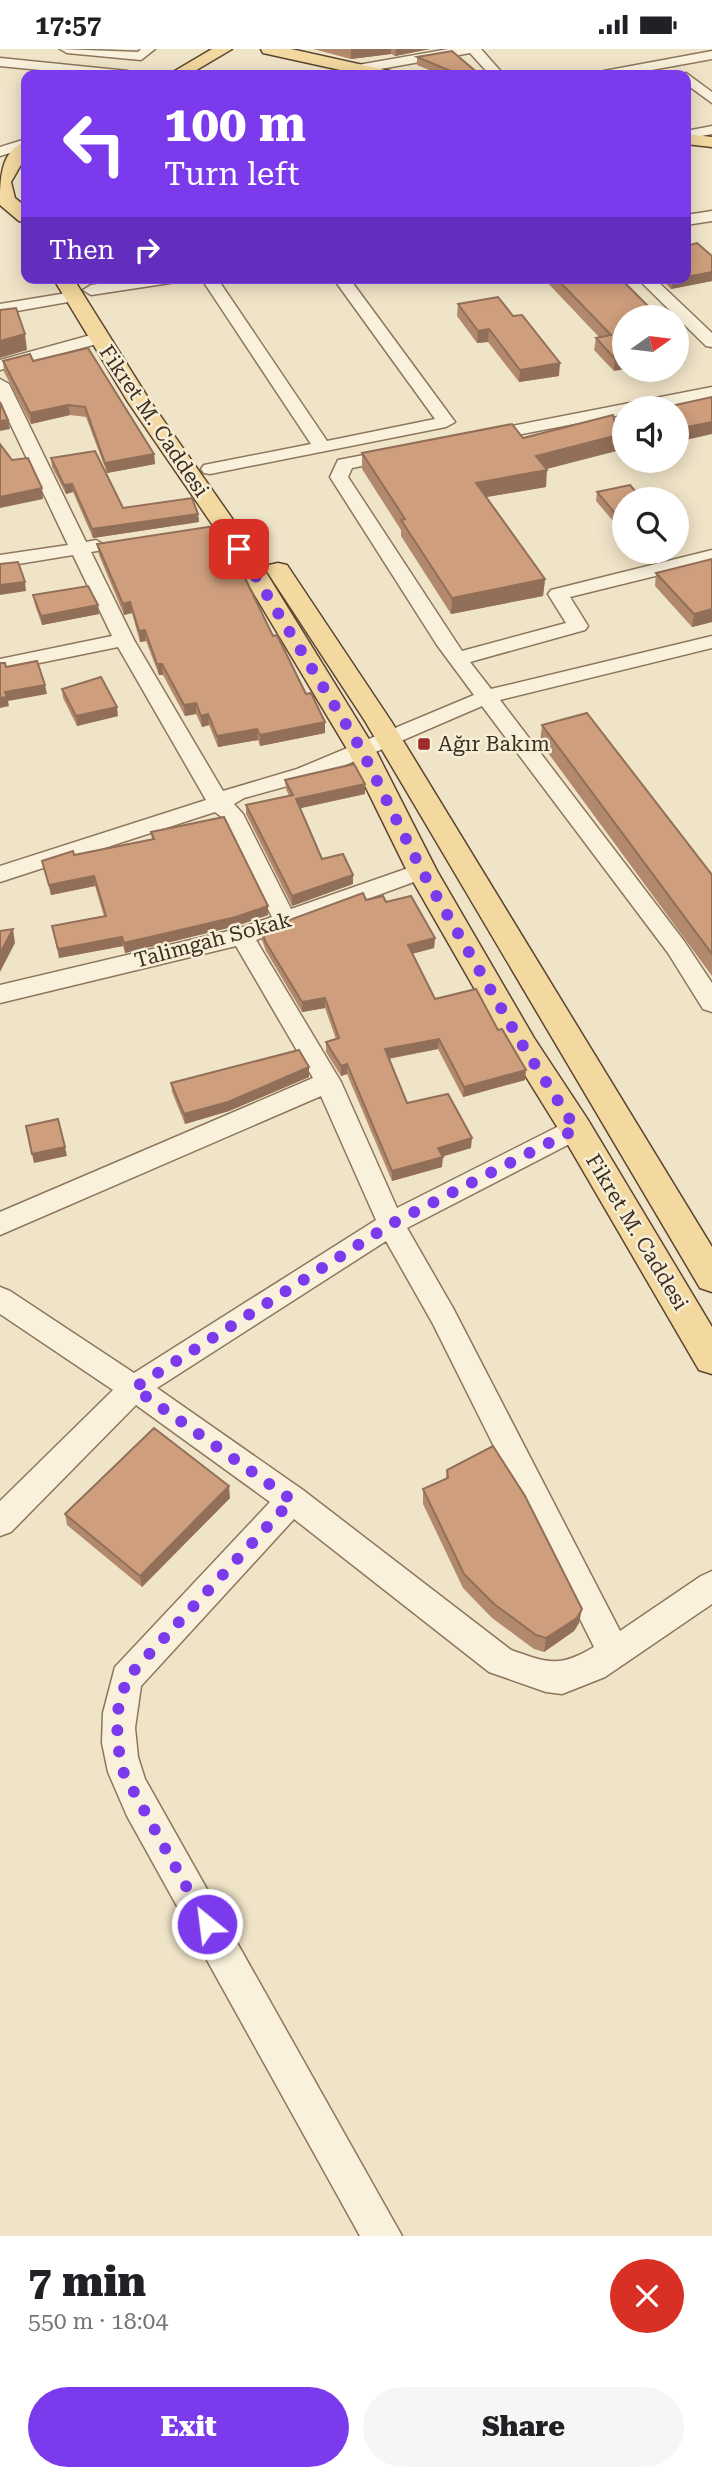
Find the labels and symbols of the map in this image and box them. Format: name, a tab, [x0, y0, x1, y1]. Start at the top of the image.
north arrow	[612, 305, 690, 381]
street label: Fikret M. Caddesi	[94, 341, 214, 502]
pin	[209, 519, 269, 579]
place label: Ağır Bakım	[438, 732, 550, 756]
marker: Ağır Bakım	[416, 736, 432, 752]
street label: Talimgah Sokak	[132, 907, 294, 973]
street label: Fikret M. Caddesi	[581, 1150, 693, 1315]
position arrow	[170, 1887, 244, 1961]

